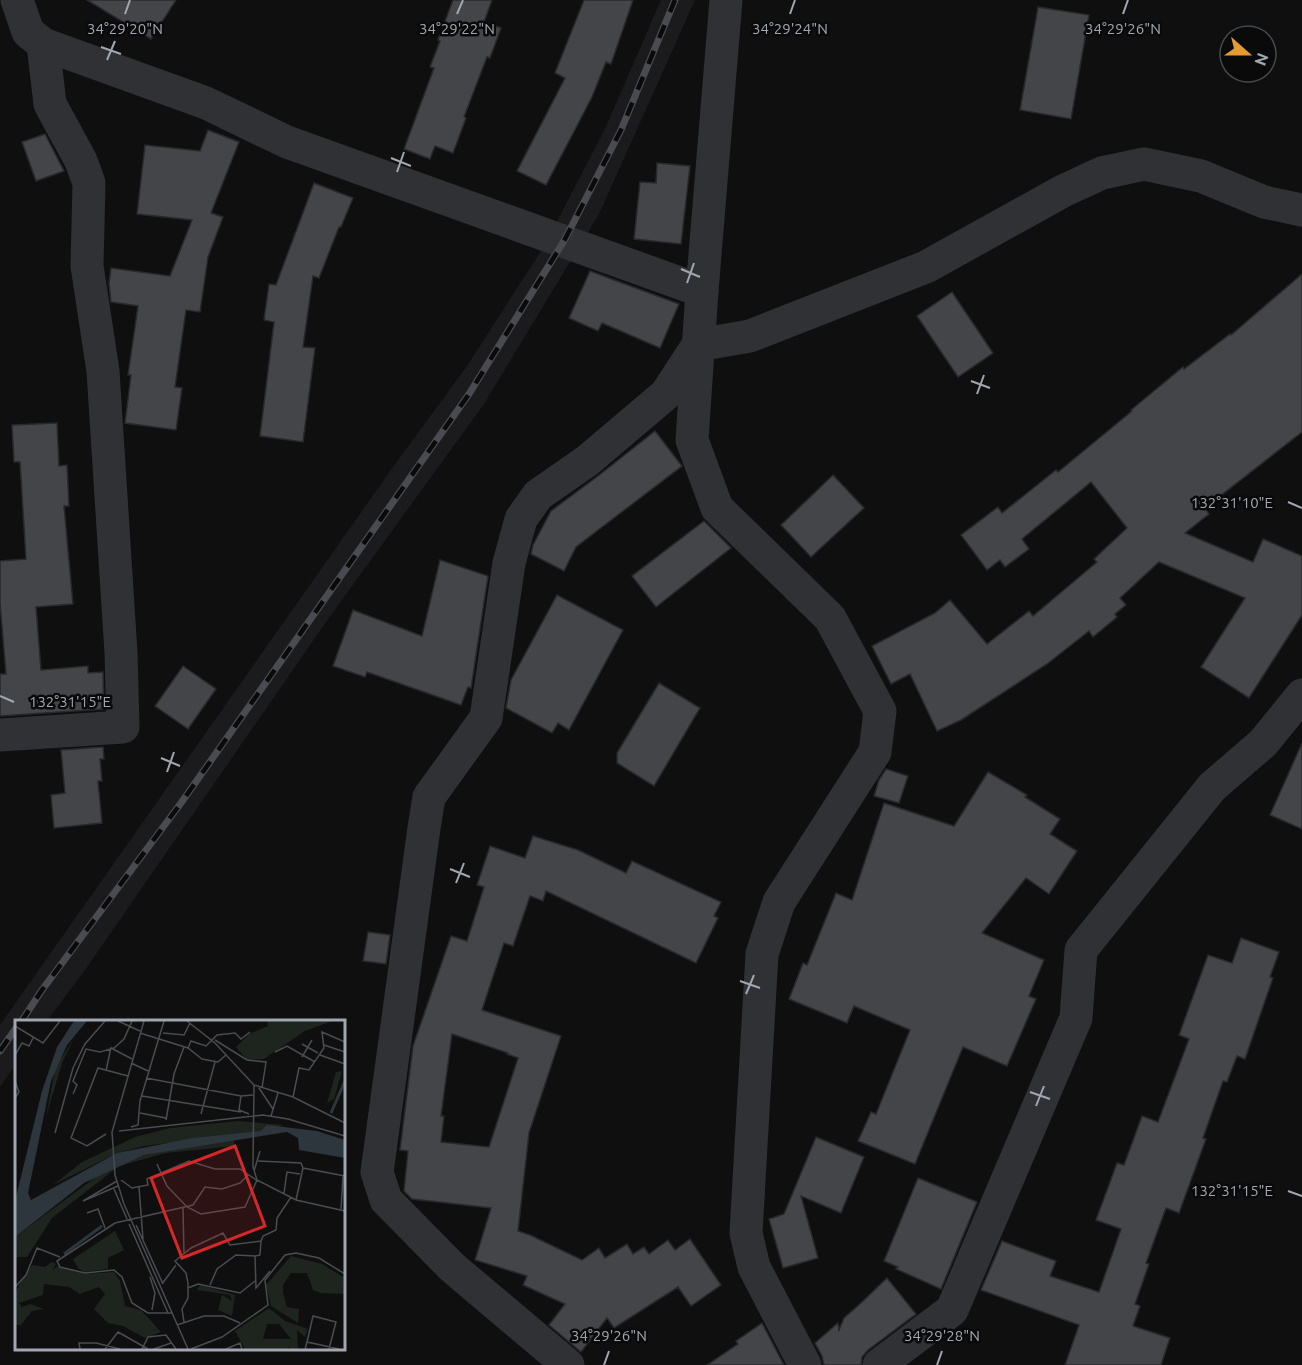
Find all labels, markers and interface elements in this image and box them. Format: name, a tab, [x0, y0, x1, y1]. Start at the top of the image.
text: 34°29'20"N	[87, 20, 163, 37]
text: 34°29'22"N	[419, 20, 495, 37]
text: 34°29'24"N	[752, 20, 828, 37]
text: 34°29'26"N	[1085, 20, 1161, 37]
north arrow	[1218, 24, 1278, 84]
text: N	[1251, 51, 1273, 68]
text: 132°31'10"E	[1191, 494, 1273, 511]
text: 132°31'15"E	[29, 693, 111, 710]
inset map	[15, 1020, 345, 1350]
text: 132°31'15"E	[1191, 1182, 1273, 1199]
text: 34°29'26"N	[571, 1327, 647, 1344]
text: 34°29'28"N	[904, 1327, 980, 1344]

